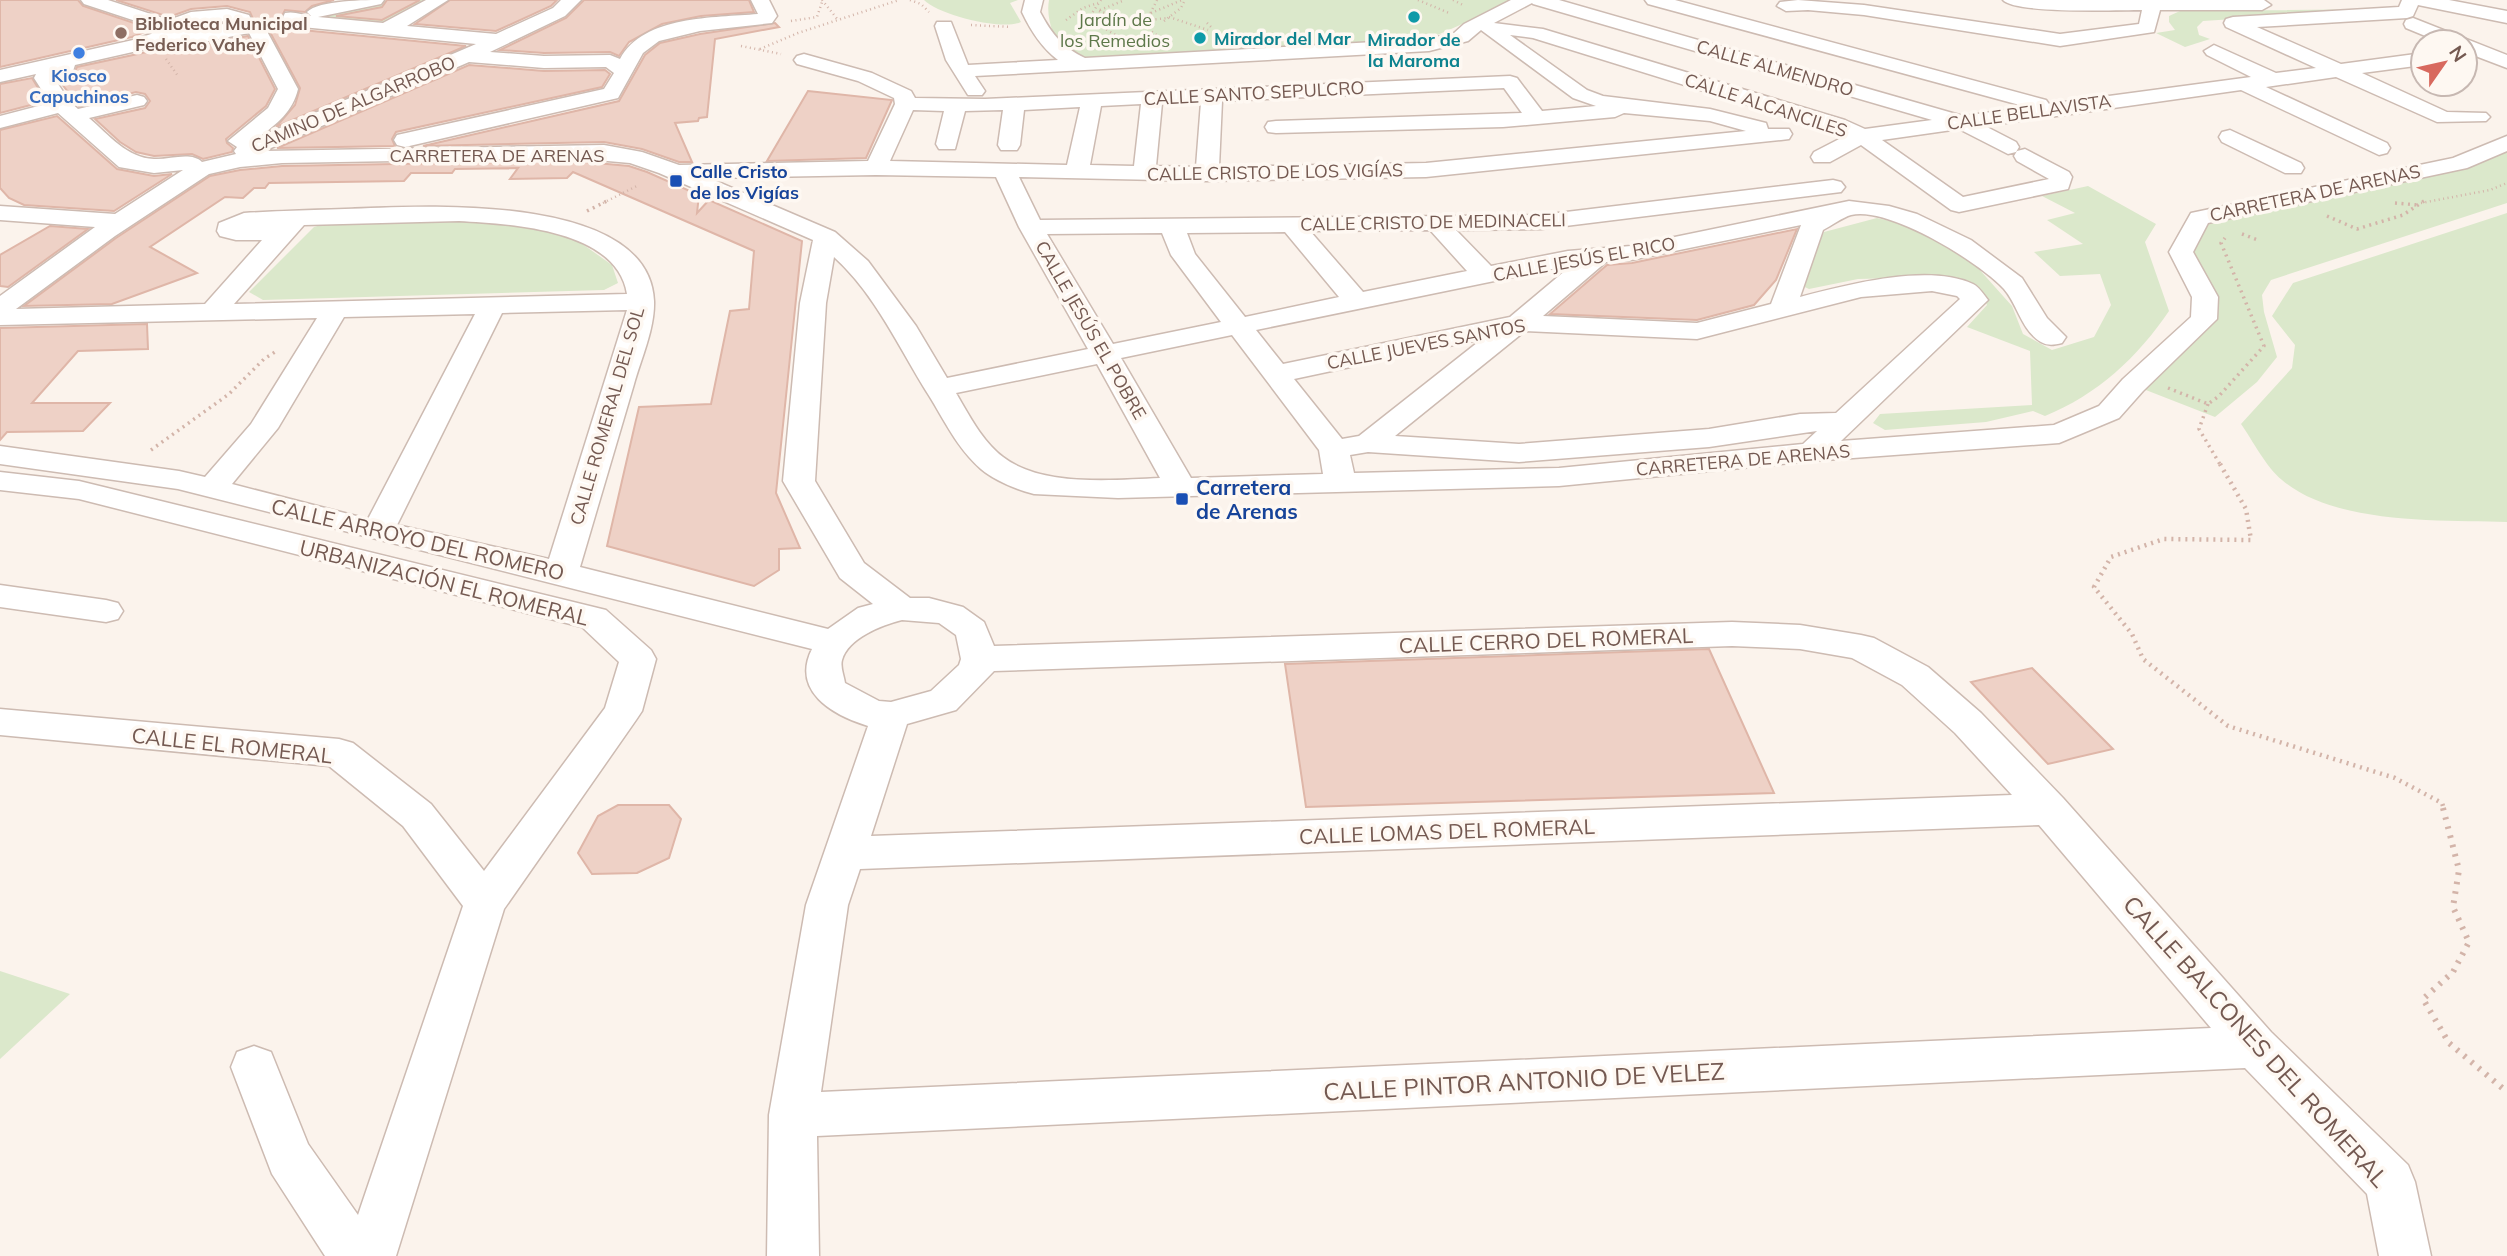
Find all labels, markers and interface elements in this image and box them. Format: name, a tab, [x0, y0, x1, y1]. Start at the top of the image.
park label: Jardín de los Remedios	[1060, 8, 1170, 52]
marker: Mirador de la Maroma	[1406, 9, 1422, 25]
place label: Biblioteca Municipal Federico Vahey	[135, 12, 308, 56]
marker: Biblioteca Municipal Federico Vahey	[113, 25, 129, 41]
place label: Mirador del Mar	[1214, 27, 1352, 50]
place label: Mirador de la Maroma	[1367, 28, 1461, 72]
north arrow	[2409, 28, 2479, 98]
marker: Mirador del Mar	[1192, 30, 1208, 46]
street label: CALLE ALMENDRO	[1694, 35, 1856, 101]
text: N	[2444, 41, 2472, 66]
marker: Kiosco Capuchinos	[71, 45, 87, 61]
street label: CAMINO DE ALGARROBO	[247, 50, 459, 158]
place label: Kiosco Capuchinos	[29, 64, 129, 108]
street label: CALLE ALCANCILES	[1682, 68, 1850, 142]
street label: CALLE SANTO SEPULCRO	[1143, 76, 1365, 110]
street label: CALLE BELLAVISTA	[1946, 89, 2112, 135]
street label: CARRETERA DE ARENAS	[390, 144, 604, 167]
street label: CALLE CRISTO DE LOS VIGÍAS	[1147, 158, 1403, 186]
street label: CARRETERA DE ARENAS	[2208, 159, 2422, 227]
place label: Calle Cristo de los Vigías	[690, 160, 799, 204]
marker: Calle Cristo de los Vigías	[668, 173, 684, 189]
street label: CALLE CRISTO DE MEDINACELI	[1300, 208, 1566, 236]
street label: CALLE JESÚS EL RICO	[1491, 232, 1677, 286]
street label: CALLE JESÚS EL POBRE	[1030, 237, 1152, 423]
street label: CALLE ROMERAL DEL SOL	[565, 304, 649, 528]
street label: CALLE JUEVES SANTOS	[1325, 313, 1527, 375]
street label: CARRETERA DE ARENAS	[1635, 439, 1851, 481]
place label: Carretera de Arenas	[1196, 474, 1298, 524]
marker: Carretera de Arenas	[1174, 491, 1190, 507]
street label: CALLE ARROYO DEL ROMERO	[269, 493, 567, 585]
street label: URBANIZACIÓN EL ROMERAL	[297, 534, 592, 631]
street label: CALLE CERRO DEL ROMERAL	[1398, 622, 1694, 658]
street label: CALLE EL ROMERAL	[130, 722, 334, 769]
street label: CALLE LOMAS DEL ROMERAL	[1299, 813, 1596, 849]
street label: CALLE BALCONES DEL ROMERAL	[2117, 889, 2395, 1193]
street label: CALLE PINTOR ANTONIO DE VELEZ	[1323, 1056, 1725, 1106]

